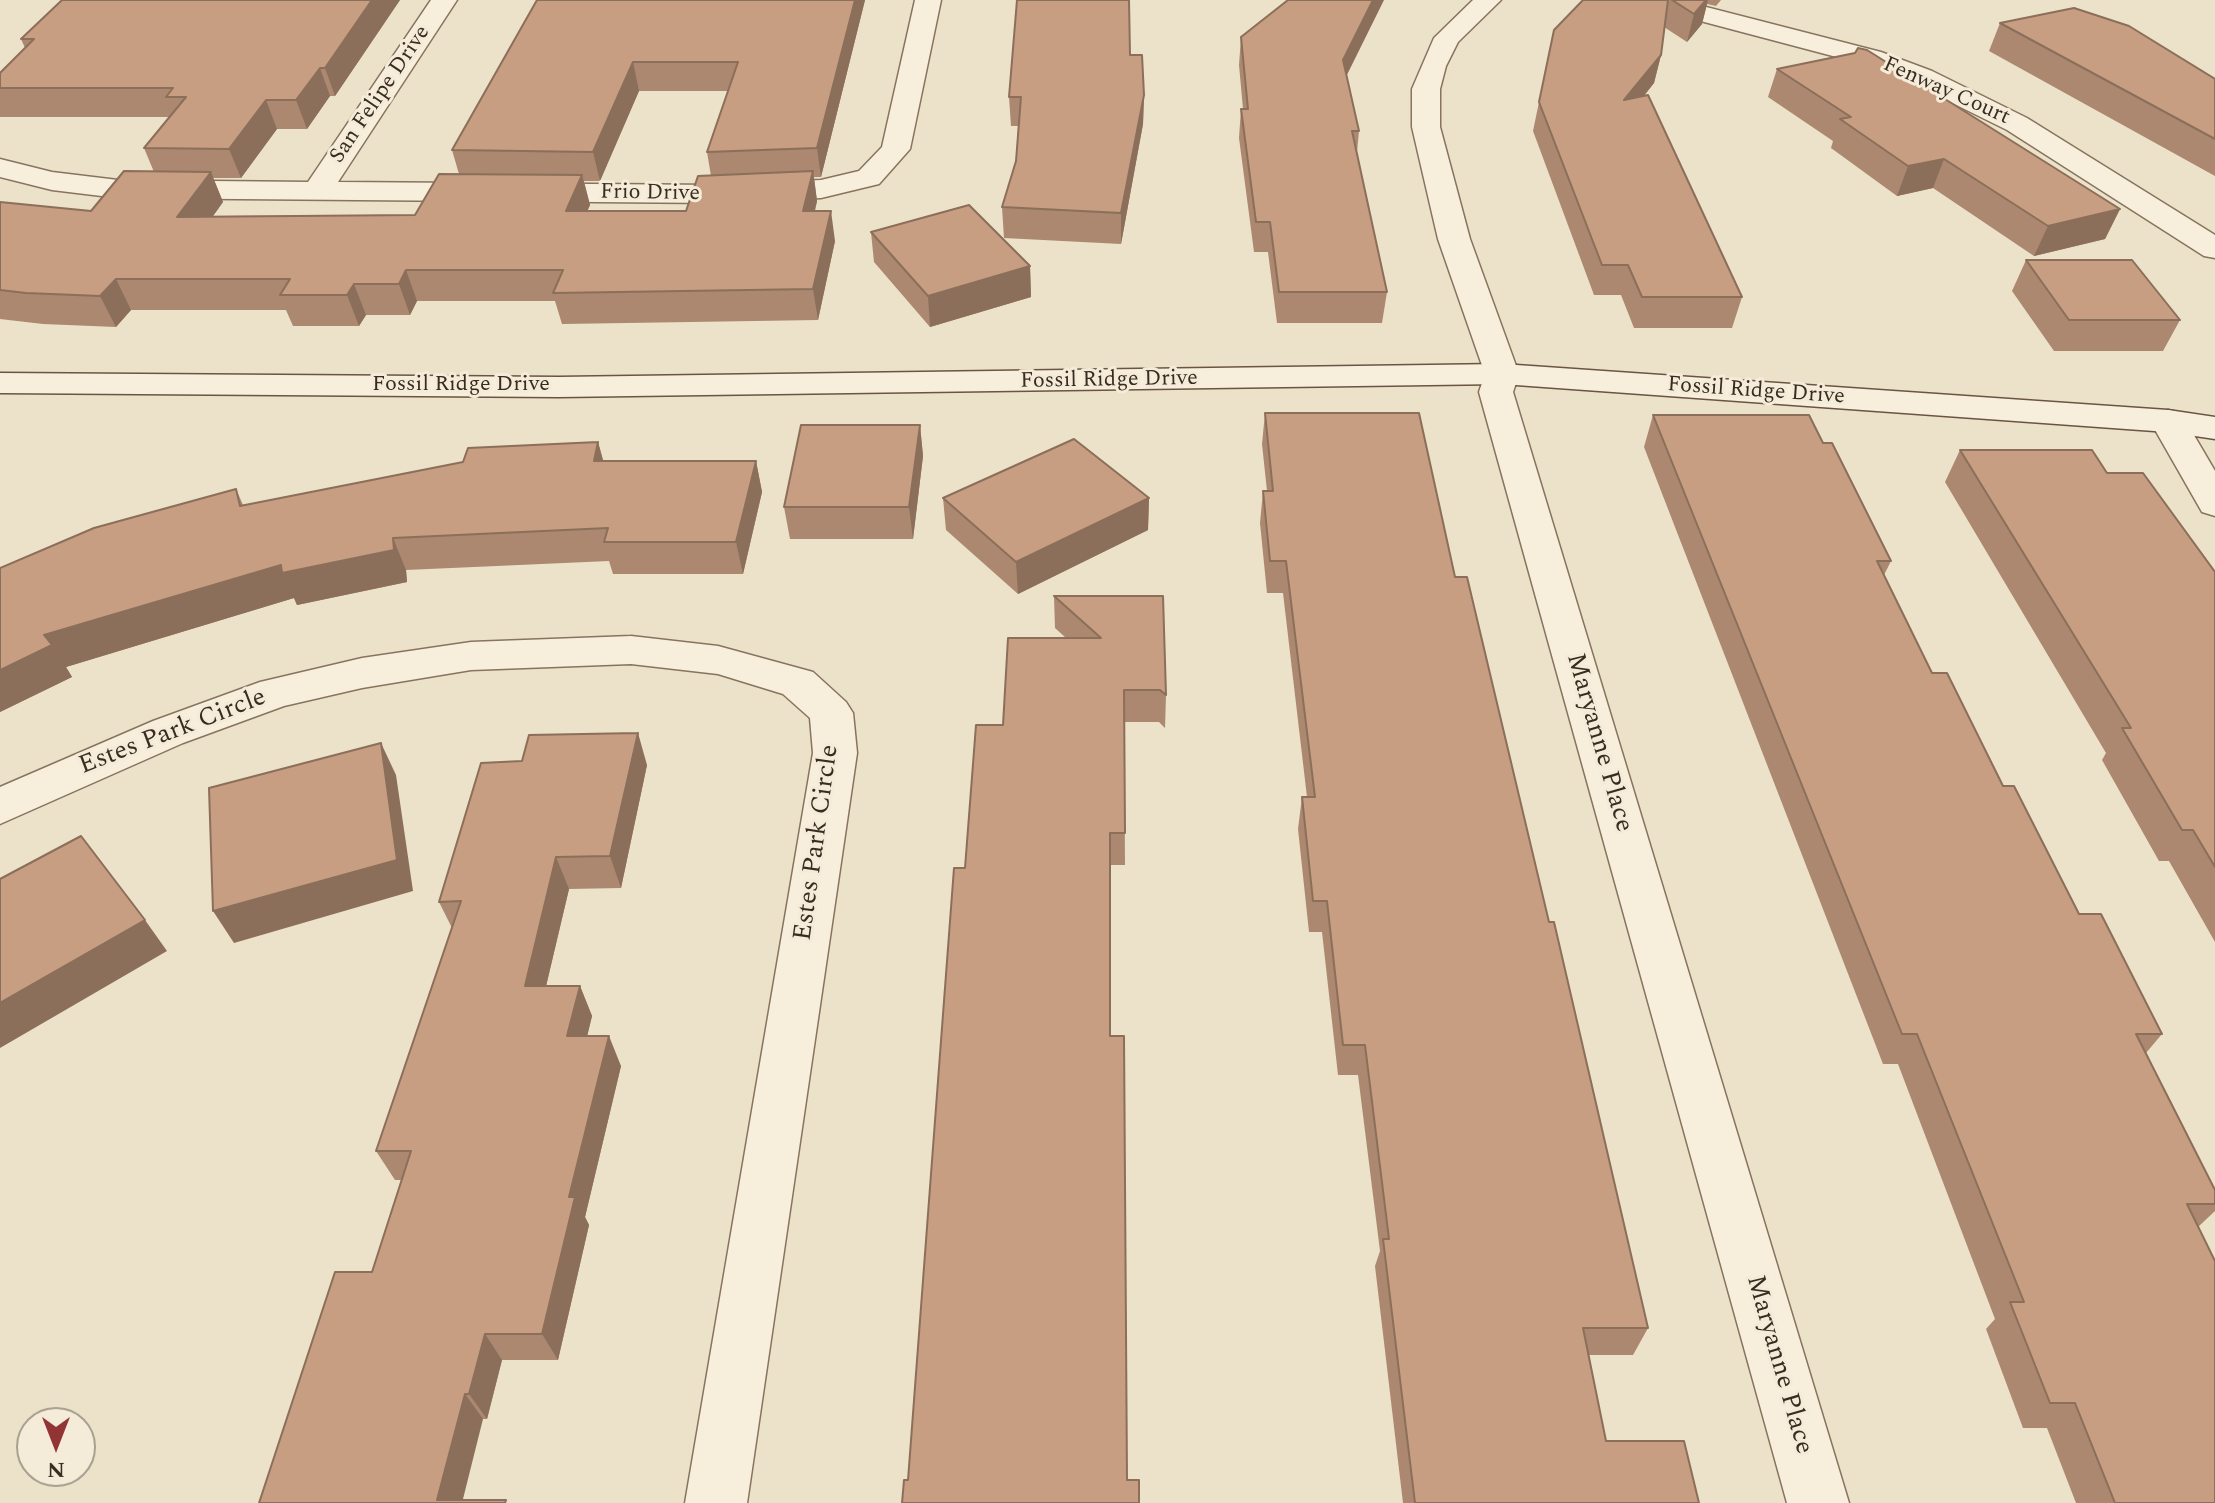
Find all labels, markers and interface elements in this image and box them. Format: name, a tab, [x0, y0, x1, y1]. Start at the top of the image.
street label: San Felipe Drive	[325, 21, 437, 169]
street label: Fenway Court	[1878, 52, 2014, 132]
street label: Frio Drive	[600, 180, 700, 208]
street label: Fossil Ridge Drive	[1020, 366, 1198, 396]
street label: Fossil Ridge Drive	[372, 373, 550, 399]
street label: Fossil Ridge Drive	[1666, 373, 1846, 411]
street label: Maryanne Place	[1558, 650, 1638, 836]
street label: Estes Park Circle	[75, 683, 271, 783]
street label: Estes Park Circle	[789, 743, 847, 943]
street label: Maryanne Place	[1738, 1272, 1818, 1458]
north arrow	[16, 1407, 96, 1487]
text: N	[47, 1453, 65, 1486]

